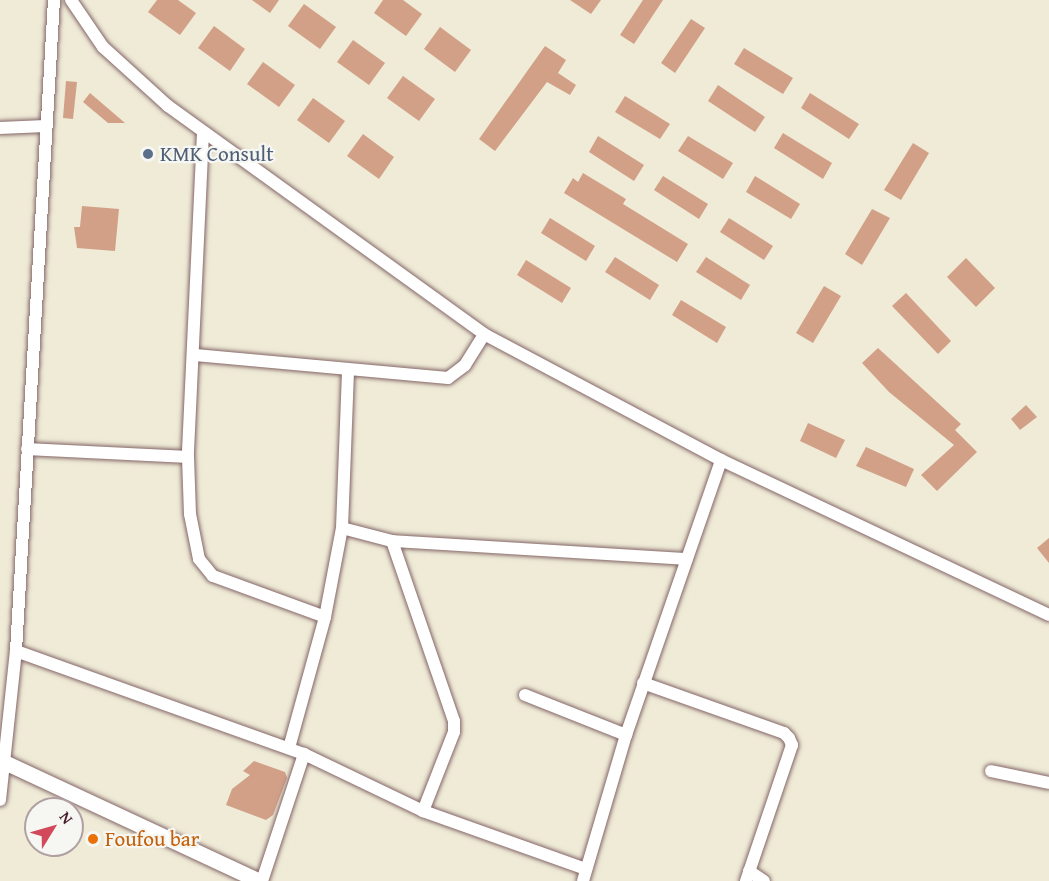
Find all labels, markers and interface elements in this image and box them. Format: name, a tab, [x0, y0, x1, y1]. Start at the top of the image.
place label: KMK Consult	[160, 141, 274, 167]
marker: KMK Consult	[141, 147, 155, 161]
north arrow	[24, 797, 84, 857]
text: N	[54, 806, 80, 829]
place label: Foufou bar	[105, 826, 199, 852]
marker: Foufou bar	[86, 832, 100, 846]

